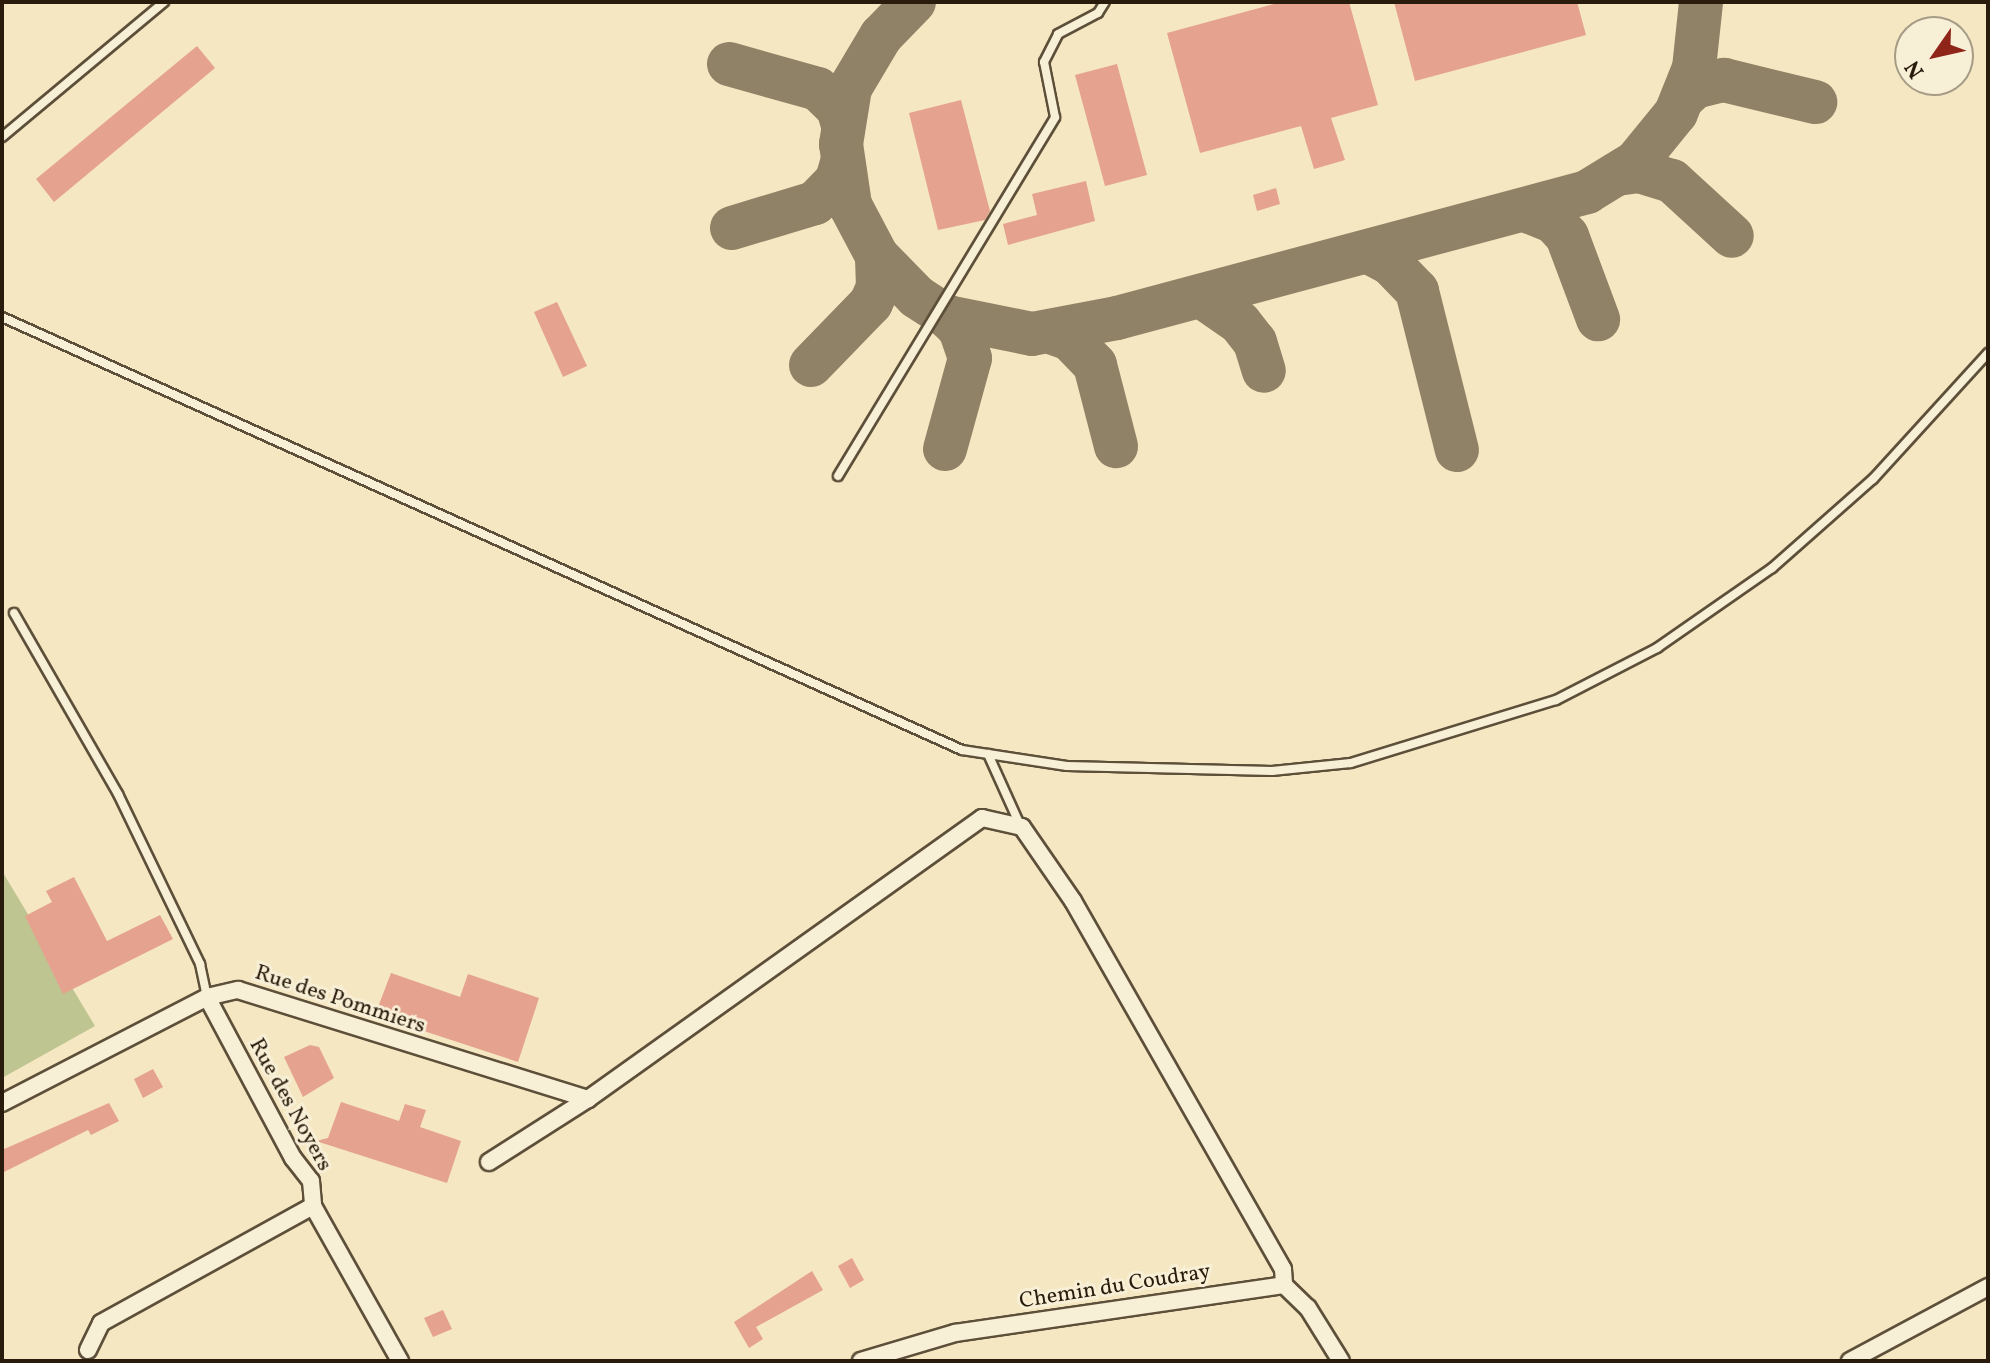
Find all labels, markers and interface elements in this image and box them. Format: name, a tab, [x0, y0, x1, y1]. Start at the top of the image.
north arrow	[1894, 16, 1974, 96]
text: N	[1898, 53, 1933, 84]
street label: Rue des Pommiers	[251, 960, 429, 1040]
street label: Rue des Noyers	[243, 1034, 337, 1176]
street label: Chemin du Coudray	[1018, 1259, 1212, 1315]

